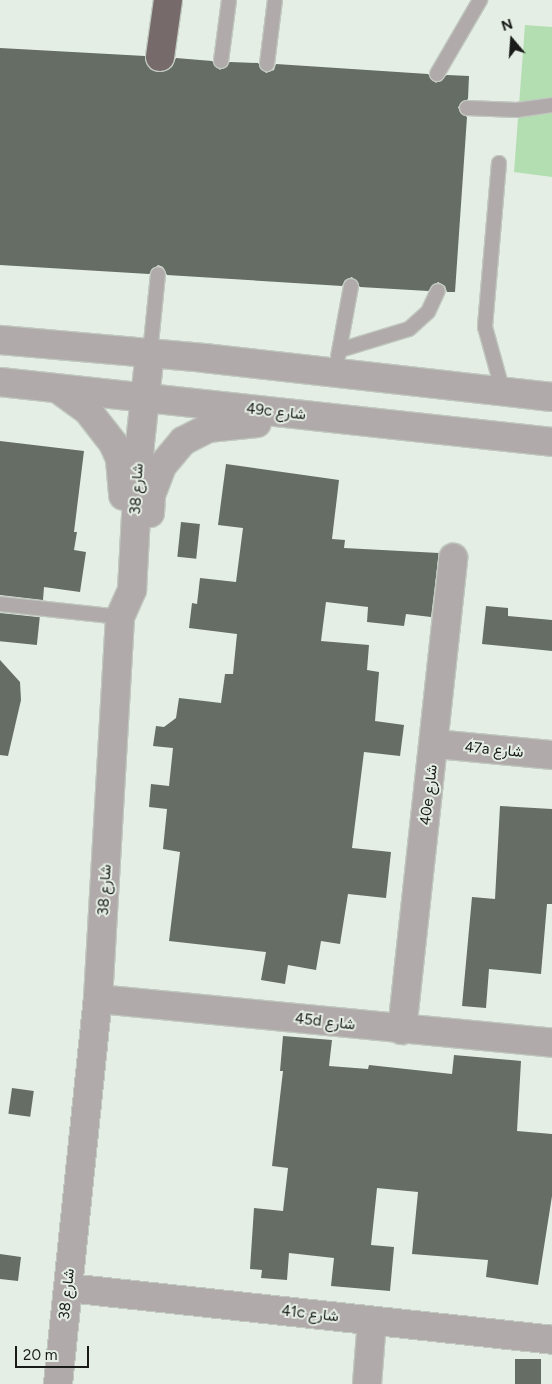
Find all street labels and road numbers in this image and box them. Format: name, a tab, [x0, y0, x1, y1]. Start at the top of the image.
street label: 49c شارع	[245, 400, 307, 424]
street label: شارع 38	[127, 463, 147, 515]
street label: 47a شارع	[464, 738, 524, 762]
street label: 40e شارع	[416, 764, 442, 826]
street label: شارع 38	[95, 864, 115, 916]
street label: 45d شارع	[294, 1010, 356, 1034]
street label: شارع 38	[55, 1268, 79, 1320]
street label: 41c شارع	[280, 1302, 340, 1326]

